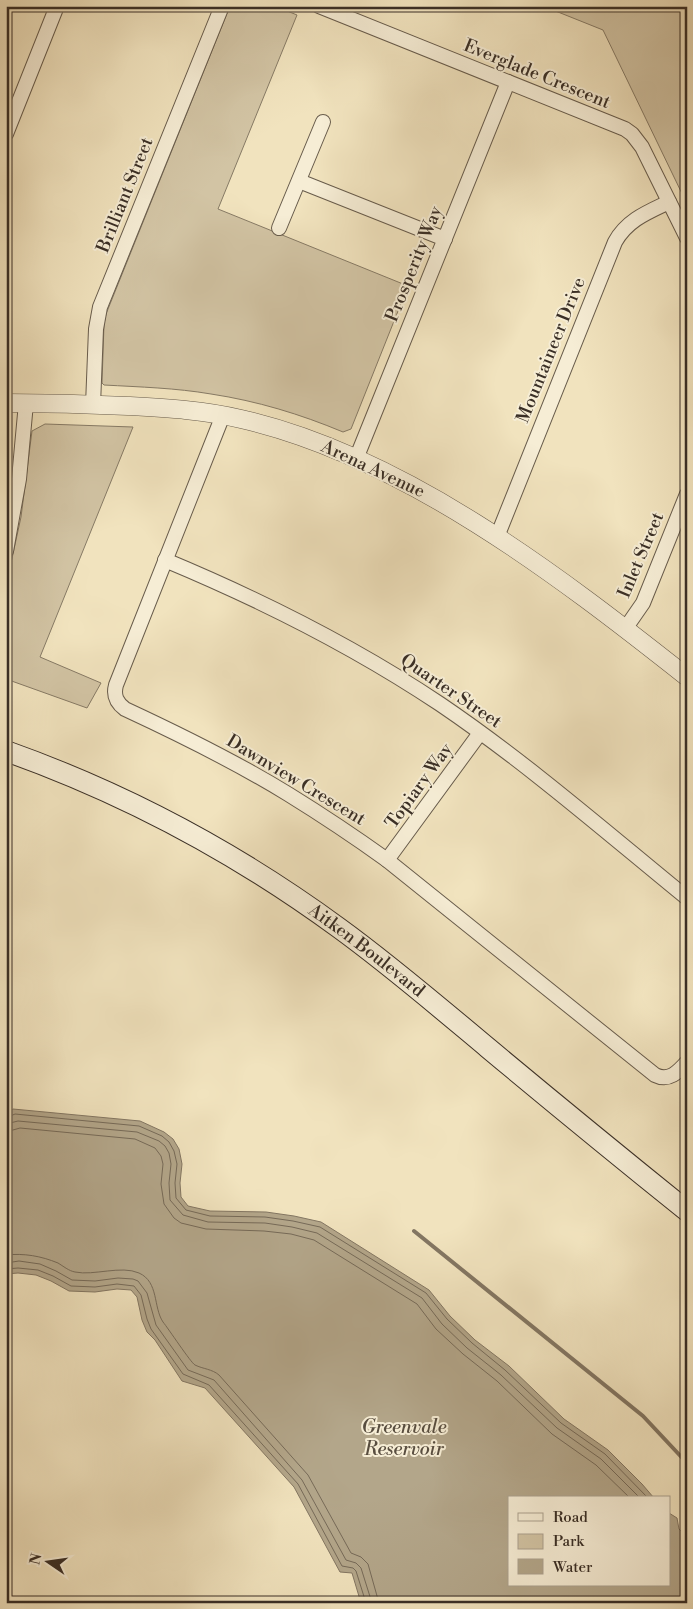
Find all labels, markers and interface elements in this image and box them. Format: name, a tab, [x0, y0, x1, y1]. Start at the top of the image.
street label: Everglade Crescent	[460, 34, 614, 114]
street label: Brilliant Street	[91, 133, 159, 257]
street label: Prosperity Way	[380, 202, 448, 325]
street label: Mountaineer Drive	[511, 274, 591, 426]
street label: Arena Avenue	[317, 434, 429, 503]
street label: Inlet Street	[613, 508, 670, 601]
street label: Quarter Street	[396, 649, 507, 734]
street label: Dawnview Crescent	[222, 729, 370, 831]
street label: Topiary Way	[380, 738, 458, 833]
street label: Aitken Boulevard	[303, 898, 430, 1003]
water label: Greenvale Reservoir	[361, 1415, 447, 1461]
legend	[508, 1496, 670, 1586]
text: Road	[553, 1508, 588, 1527]
text: Park	[553, 1532, 585, 1551]
north arrow	[22, 1536, 72, 1586]
text: N	[26, 1552, 46, 1567]
text: Water	[552, 1558, 593, 1577]

